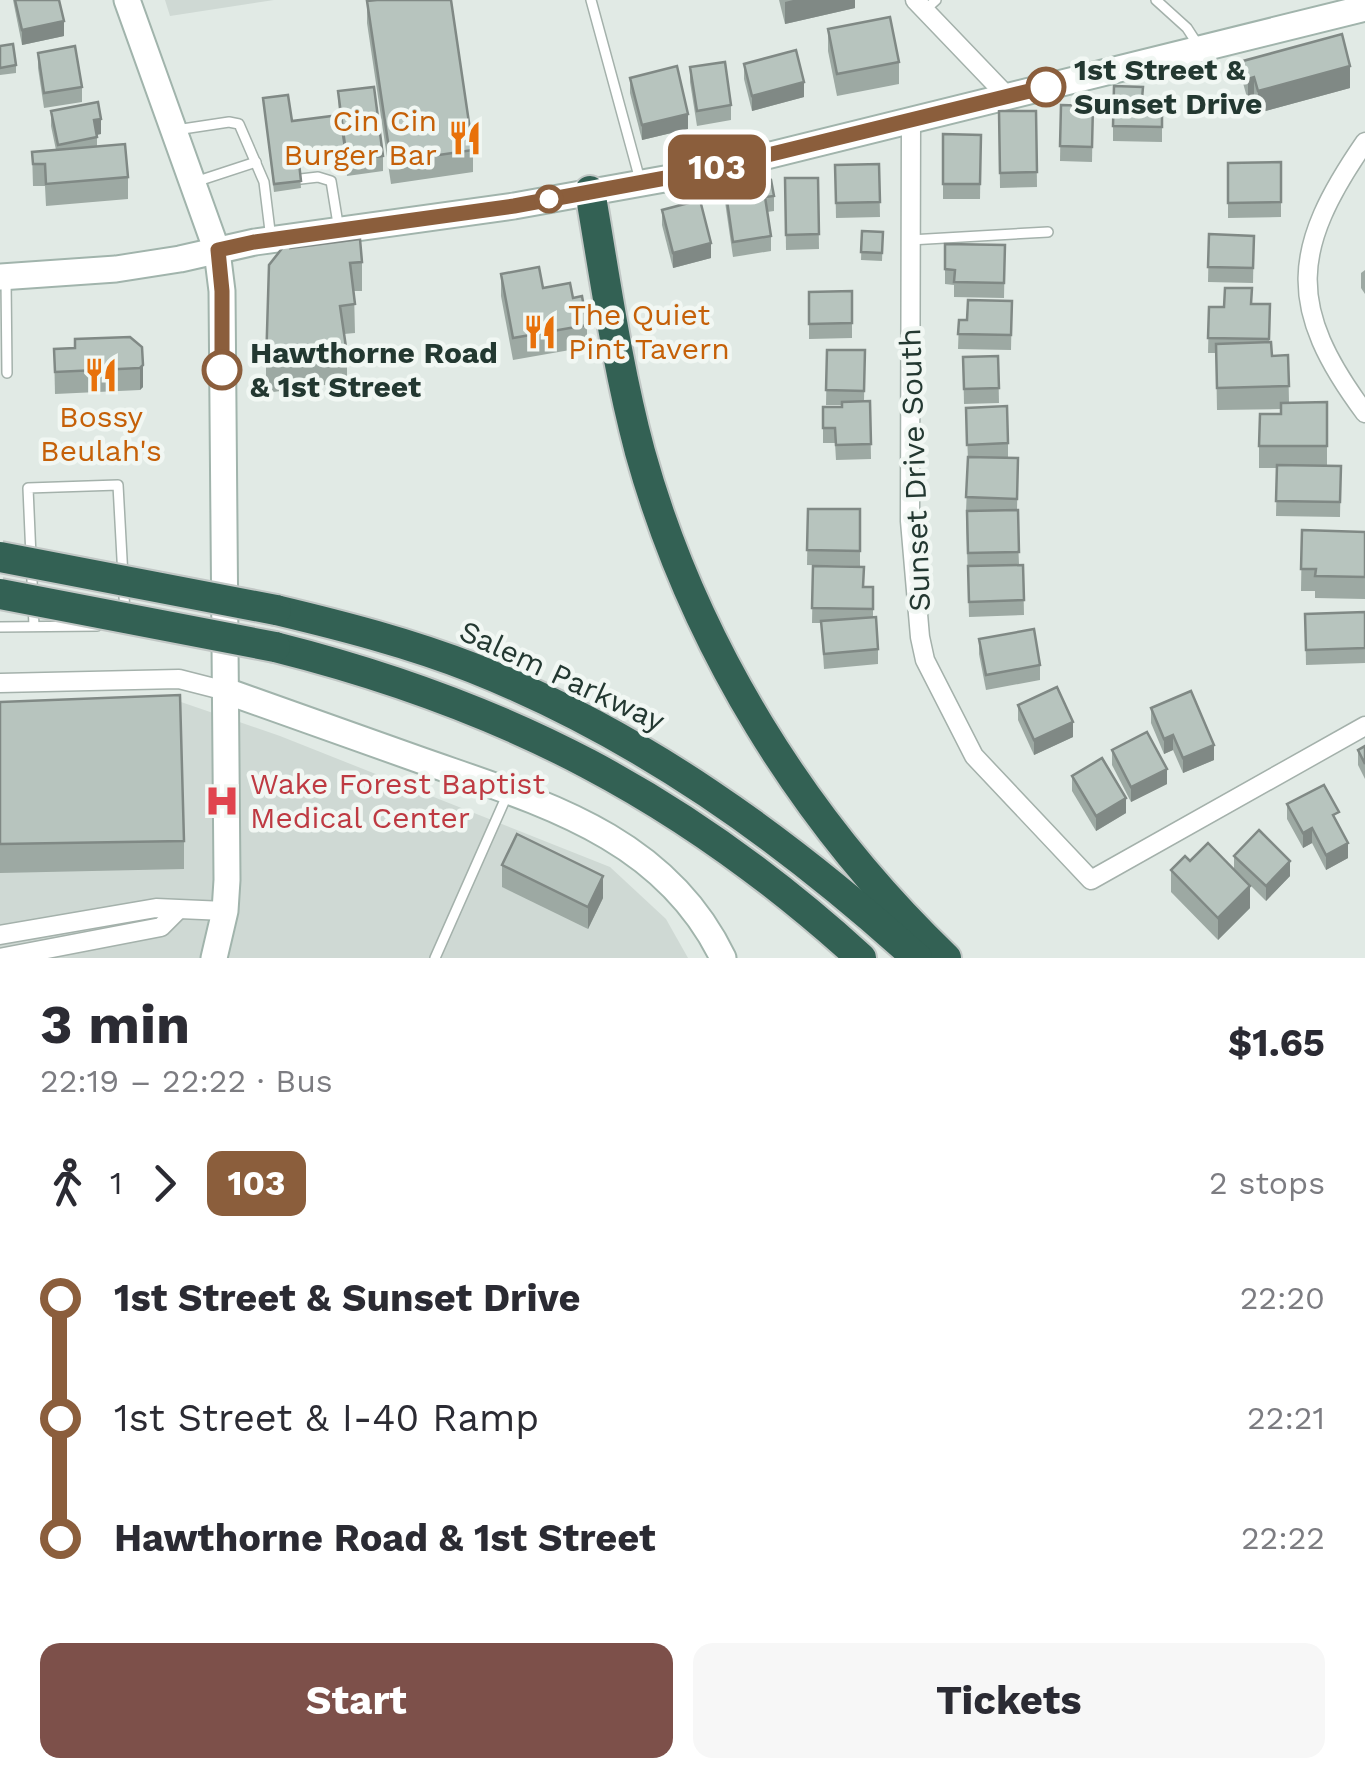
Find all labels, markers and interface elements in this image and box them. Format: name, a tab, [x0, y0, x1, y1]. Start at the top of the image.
place label: 1st Street & Sunset Drive	[1074, 52, 1262, 121]
marker: 1st Street & Sunset Drive	[1027, 68, 1065, 106]
place label: Cin Cin Burger Bar	[284, 103, 437, 172]
restaurant icon: Cin Cin Burger Bar	[446, 119, 484, 157]
line badge: 103	[660, 134, 774, 200]
text: 103	[688, 146, 746, 188]
unlabelled marker	[536, 186, 562, 212]
place label: The Quiet Pint Tavern	[568, 297, 730, 366]
restaurant icon: The Quiet Pint Tavern	[521, 313, 559, 351]
street label: Sunset Drive South	[892, 328, 937, 612]
place label: Hawthorne Road & 1st Street	[250, 335, 498, 404]
marker: Hawthorne Road & 1st Street	[203, 351, 241, 389]
restaurant icon: Bossy Beulah's	[82, 356, 120, 394]
place label: Bossy Beulah's	[40, 399, 162, 468]
street label: Salem Parkway	[454, 613, 671, 739]
place label: Wake Forest Baptist Medical Center	[250, 766, 545, 835]
hospital icon: Wake Forest Baptist Medical Center	[203, 782, 241, 820]
text: 3 min	[40, 992, 190, 1056]
text: $1.65	[1228, 1021, 1325, 1065]
text: 22:19 – 22:22 · Bus	[40, 1062, 333, 1100]
icon: walk	[40, 1156, 95, 1211]
icon: forward	[137, 1156, 192, 1211]
text: 103	[227, 1162, 286, 1204]
text: 1	[110, 1164, 122, 1202]
text: 2 stops	[1209, 1164, 1325, 1202]
text: 1st Street & Sunset Drive	[114, 1276, 580, 1320]
text: 22:20	[1240, 1279, 1325, 1317]
text: 1st Street & I-40 Ramp	[114, 1396, 539, 1440]
text: 22:21	[1247, 1399, 1325, 1437]
text: Hawthorne Road & 1st Street	[114, 1516, 656, 1560]
text: 22:22	[1241, 1519, 1325, 1557]
button: Start	[40, 1643, 673, 1758]
button: Tickets	[693, 1643, 1325, 1758]

